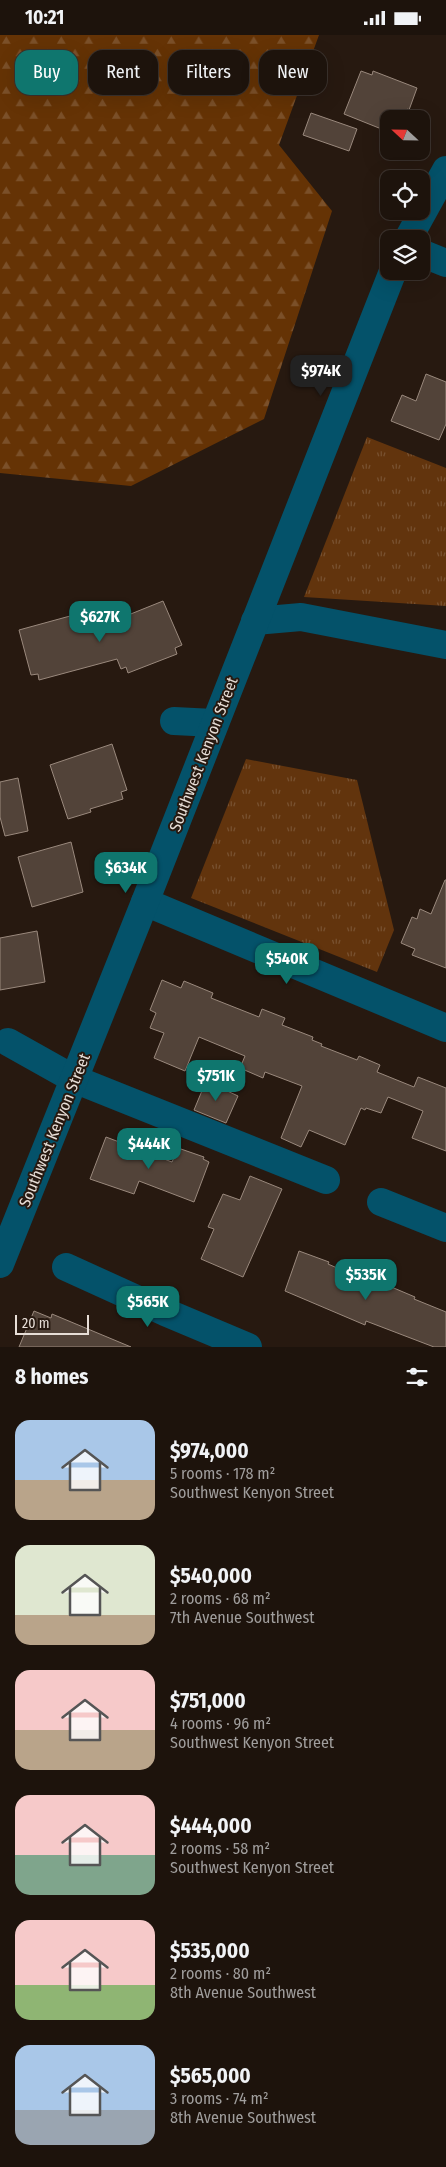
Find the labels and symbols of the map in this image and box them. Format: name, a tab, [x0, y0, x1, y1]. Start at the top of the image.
north arrow	[380, 110, 430, 160]
pin: $974K	[286, 355, 356, 397]
pin: $627K	[65, 601, 135, 643]
street label: Southwest Kenyon Street	[165, 673, 242, 834]
pin: $634K	[91, 851, 161, 894]
pin: $540K	[252, 943, 322, 985]
street label: Southwest Kenyon Street	[15, 1050, 94, 1210]
pin: $751K	[181, 1059, 251, 1102]
pin: $444K	[114, 1127, 184, 1170]
pin: $535K	[331, 1259, 401, 1301]
pin: $565K	[113, 1285, 183, 1328]
scale bar	[15, 1312, 89, 1335]

